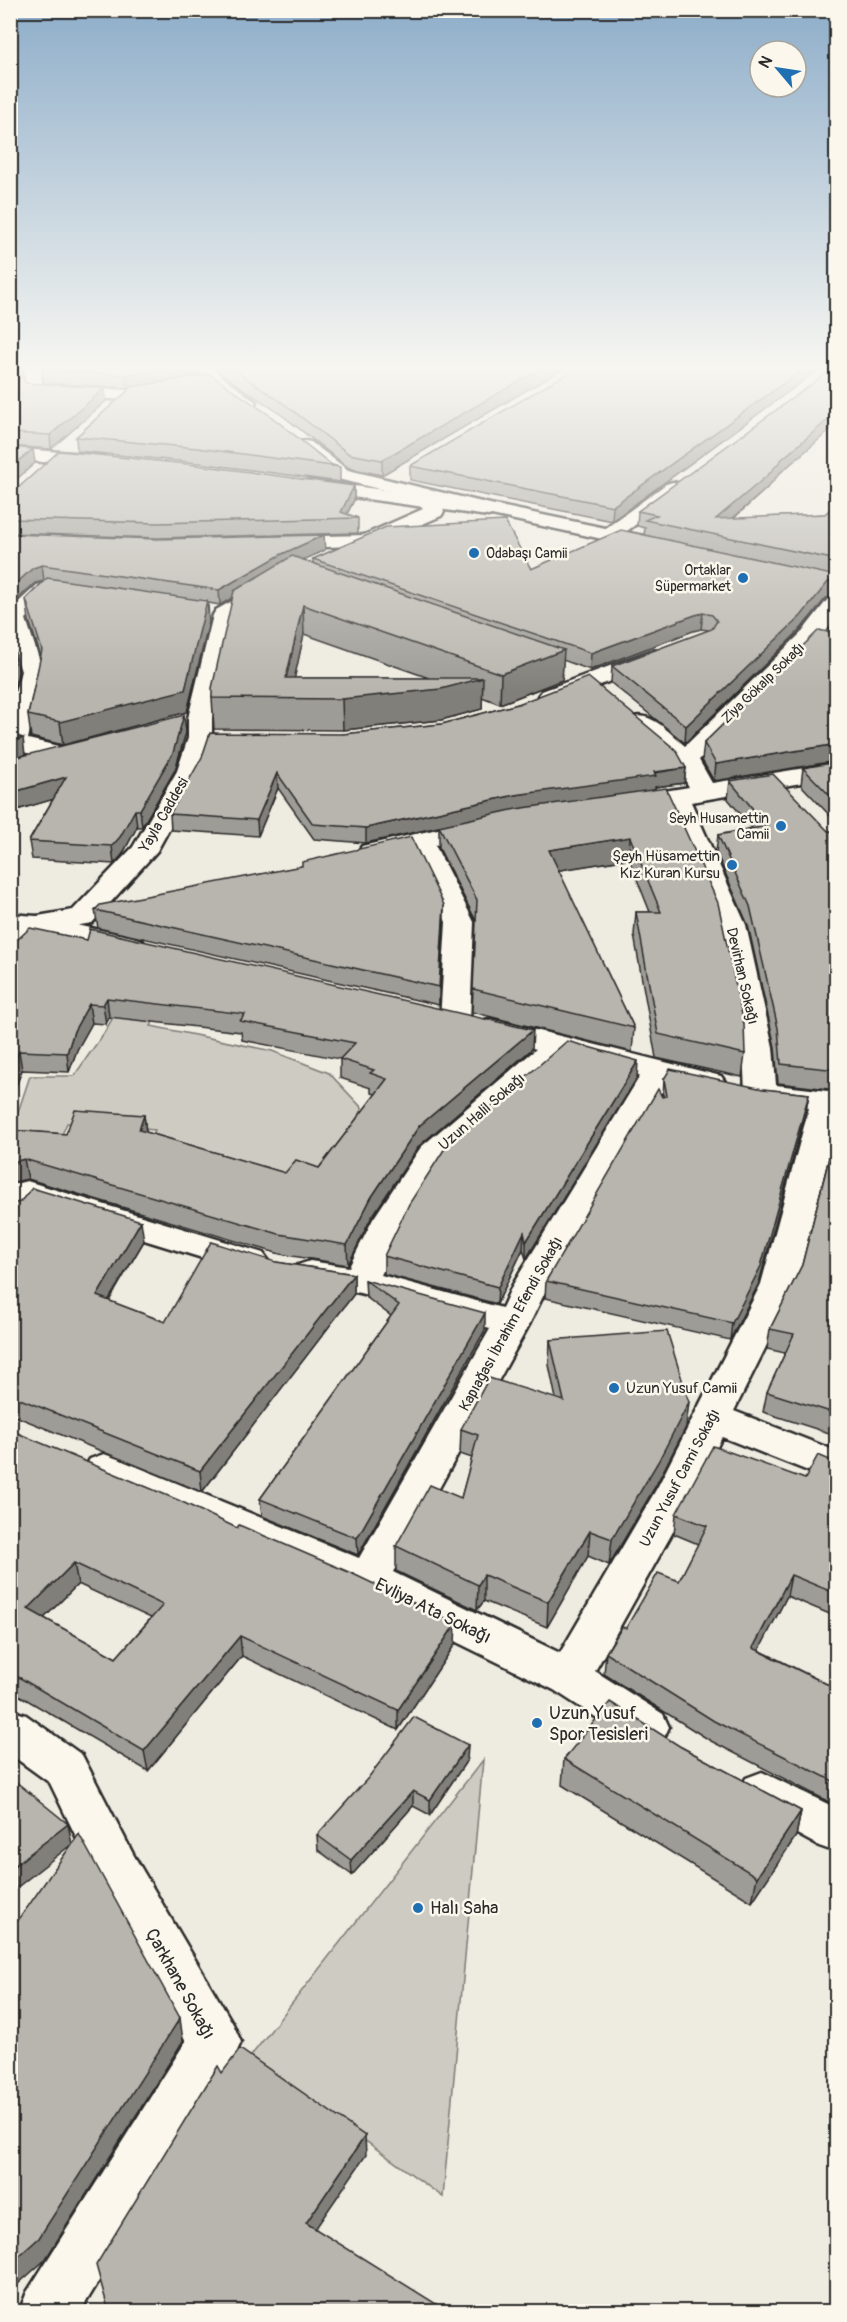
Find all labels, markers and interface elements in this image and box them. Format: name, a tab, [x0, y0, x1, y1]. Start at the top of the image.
north arrow	[748, 39, 808, 99]
text: N	[754, 52, 777, 72]
place label: Odabaşı Camii	[486, 545, 568, 562]
marker: Odabaşı Camii	[467, 546, 481, 560]
place label: Ortaklar Süpermarket	[655, 562, 731, 595]
marker: Ortaklar Süpermarket	[736, 571, 750, 585]
street label: Ziya Gökalp Sokağı	[718, 639, 808, 727]
street label: Yayla Caddesi	[134, 774, 193, 857]
place label: Seyh Husamettin Camii	[669, 810, 769, 843]
marker: Seyh Husamettin Camii	[774, 819, 788, 833]
place label: Şeyh Hüsamettin Kız Kuran Kursu	[612, 847, 720, 883]
marker: Şeyh Hüsamettin Kız Kuran Kursu	[725, 858, 739, 872]
street label: Devirhan Sokağı	[722, 926, 762, 1026]
street label: Uzun Halil Sokağı	[435, 1069, 529, 1155]
street label: Kapıağası İbrahim Efendi Sokağı	[455, 1233, 567, 1415]
place label: Uzun Yusuf Camii	[626, 1379, 737, 1398]
marker: Uzun Yusuf Camii	[607, 1381, 621, 1395]
street label: Uzun Yusuf Cami Sokağı	[636, 1406, 724, 1550]
street label: Evliya Ata Sokağı	[371, 1573, 495, 1649]
place label: Uzun Yusuf Spor Tesisleri	[549, 1702, 648, 1746]
marker: Uzun Yusuf Spor Tesisleri	[530, 1716, 544, 1730]
place label: Halı Saha	[430, 1897, 498, 1920]
marker: Halı Saha	[411, 1901, 425, 1915]
street label: Çarkhane Sokağı	[140, 1925, 220, 2043]

